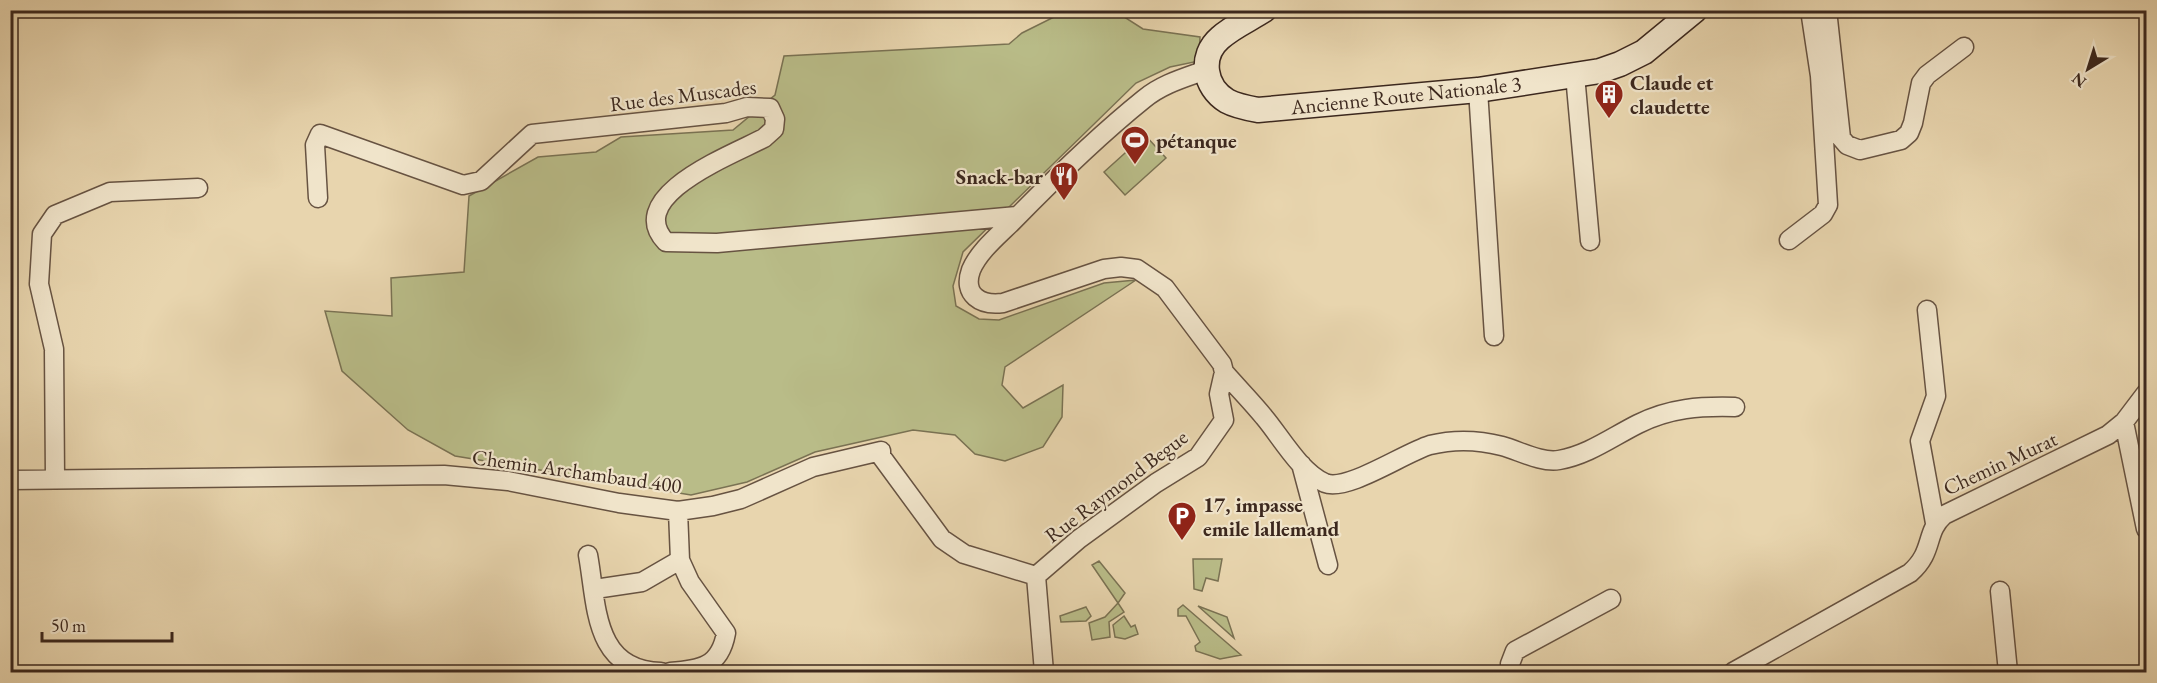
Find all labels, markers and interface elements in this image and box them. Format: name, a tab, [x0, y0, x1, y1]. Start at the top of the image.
north arrow	[2058, 39, 2118, 99]
text: N	[2067, 68, 2091, 93]
street label: Ancienne Route Nationale 3	[1288, 69, 1523, 121]
place label: Claude et claudette	[1630, 69, 1713, 120]
street label: Rue des Muscades	[608, 73, 758, 117]
building icon: Claude et claudette	[1593, 78, 1625, 120]
sports icon: pétanque	[1119, 124, 1151, 166]
place label: pétanque	[1156, 127, 1237, 154]
restaurant icon: Snack-bar	[1048, 160, 1080, 202]
place label: Snack-bar	[956, 163, 1043, 190]
street label: Rue Raymond Begue	[1039, 423, 1193, 549]
street label: Chemin Murat	[1939, 425, 2062, 501]
street label: Chemin Archambaud 400	[471, 443, 683, 499]
place label: 17, impasse emile lallemand	[1203, 491, 1340, 542]
parking icon: 17, impasse emile lallemand	[1166, 500, 1198, 542]
scale bar	[42, 605, 172, 643]
text: 50 m	[51, 614, 86, 637]

